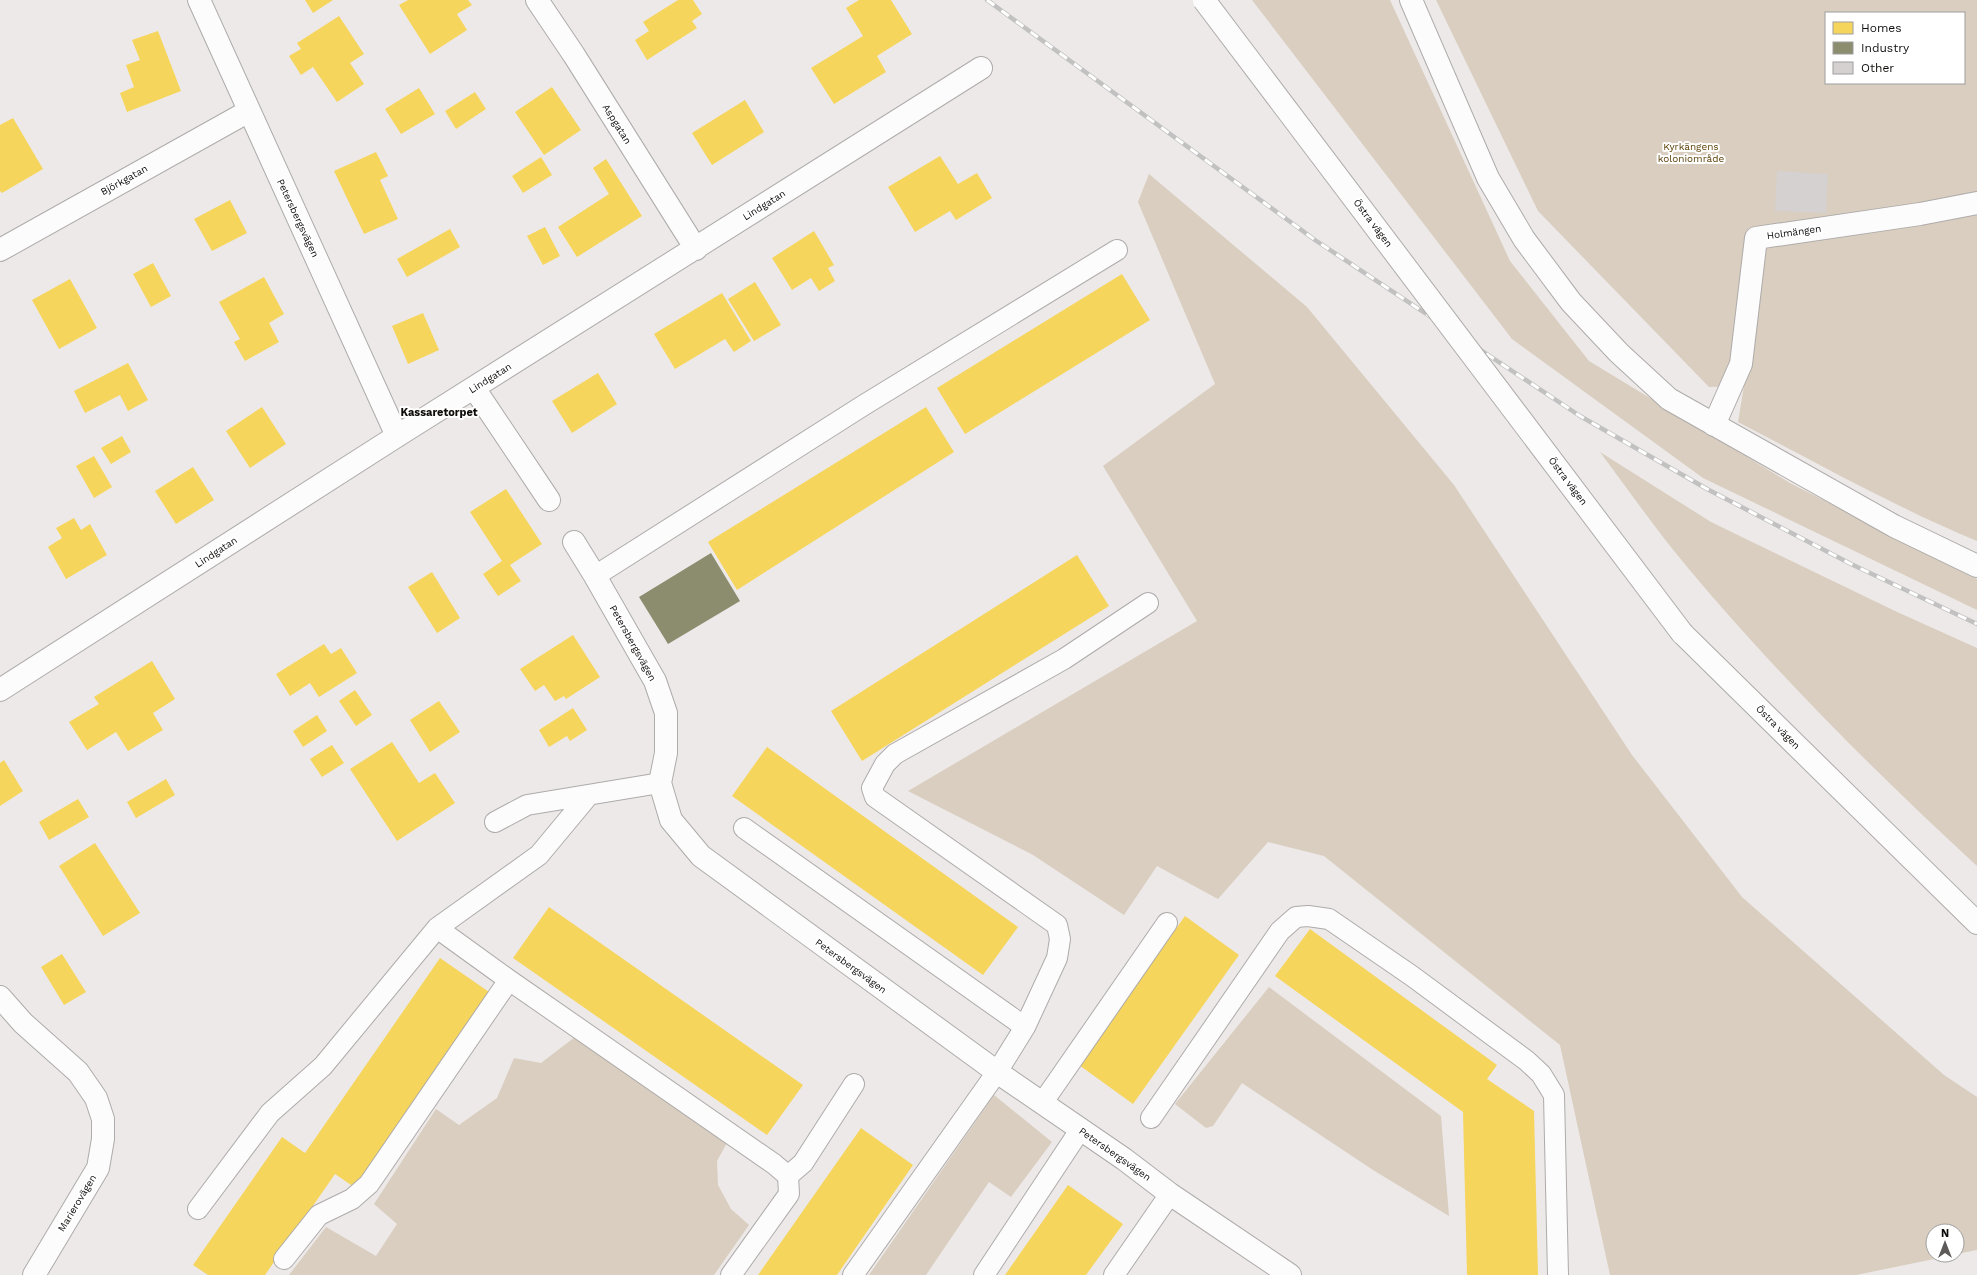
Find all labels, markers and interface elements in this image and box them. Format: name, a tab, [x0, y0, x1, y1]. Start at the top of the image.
legend	[1825, 12, 1965, 84]
text: Homes	[1861, 21, 1902, 35]
text: Industry	[1861, 41, 1910, 55]
text: Other	[1861, 61, 1894, 75]
street label: Aspgatan	[600, 102, 634, 146]
park label: Kyrkängens koloniområde	[1658, 141, 1725, 164]
street label: Björkgatan	[99, 163, 149, 197]
street label: Petersbergsvägen	[275, 177, 321, 259]
street label: Lindgatan	[741, 188, 787, 222]
street label: Östra vägen	[1351, 197, 1395, 249]
street label: Holmängen	[1766, 223, 1822, 241]
street label: Lindgatan	[467, 361, 513, 395]
district label: Kassaretorpet	[400, 406, 478, 419]
street label: Östra vägen	[1546, 455, 1590, 507]
street label: Lindgatan	[193, 534, 239, 570]
street label: Petersbergsvägen	[608, 603, 658, 683]
street label: Östra vägen	[1754, 703, 1802, 751]
street label: Petersbergsvägen	[813, 937, 889, 995]
street label: Petersbergsvägen	[1077, 1125, 1153, 1183]
street label: Marierovägen	[56, 1172, 98, 1234]
north arrow	[1925, 1223, 1965, 1263]
text: N	[1941, 1227, 1949, 1240]

